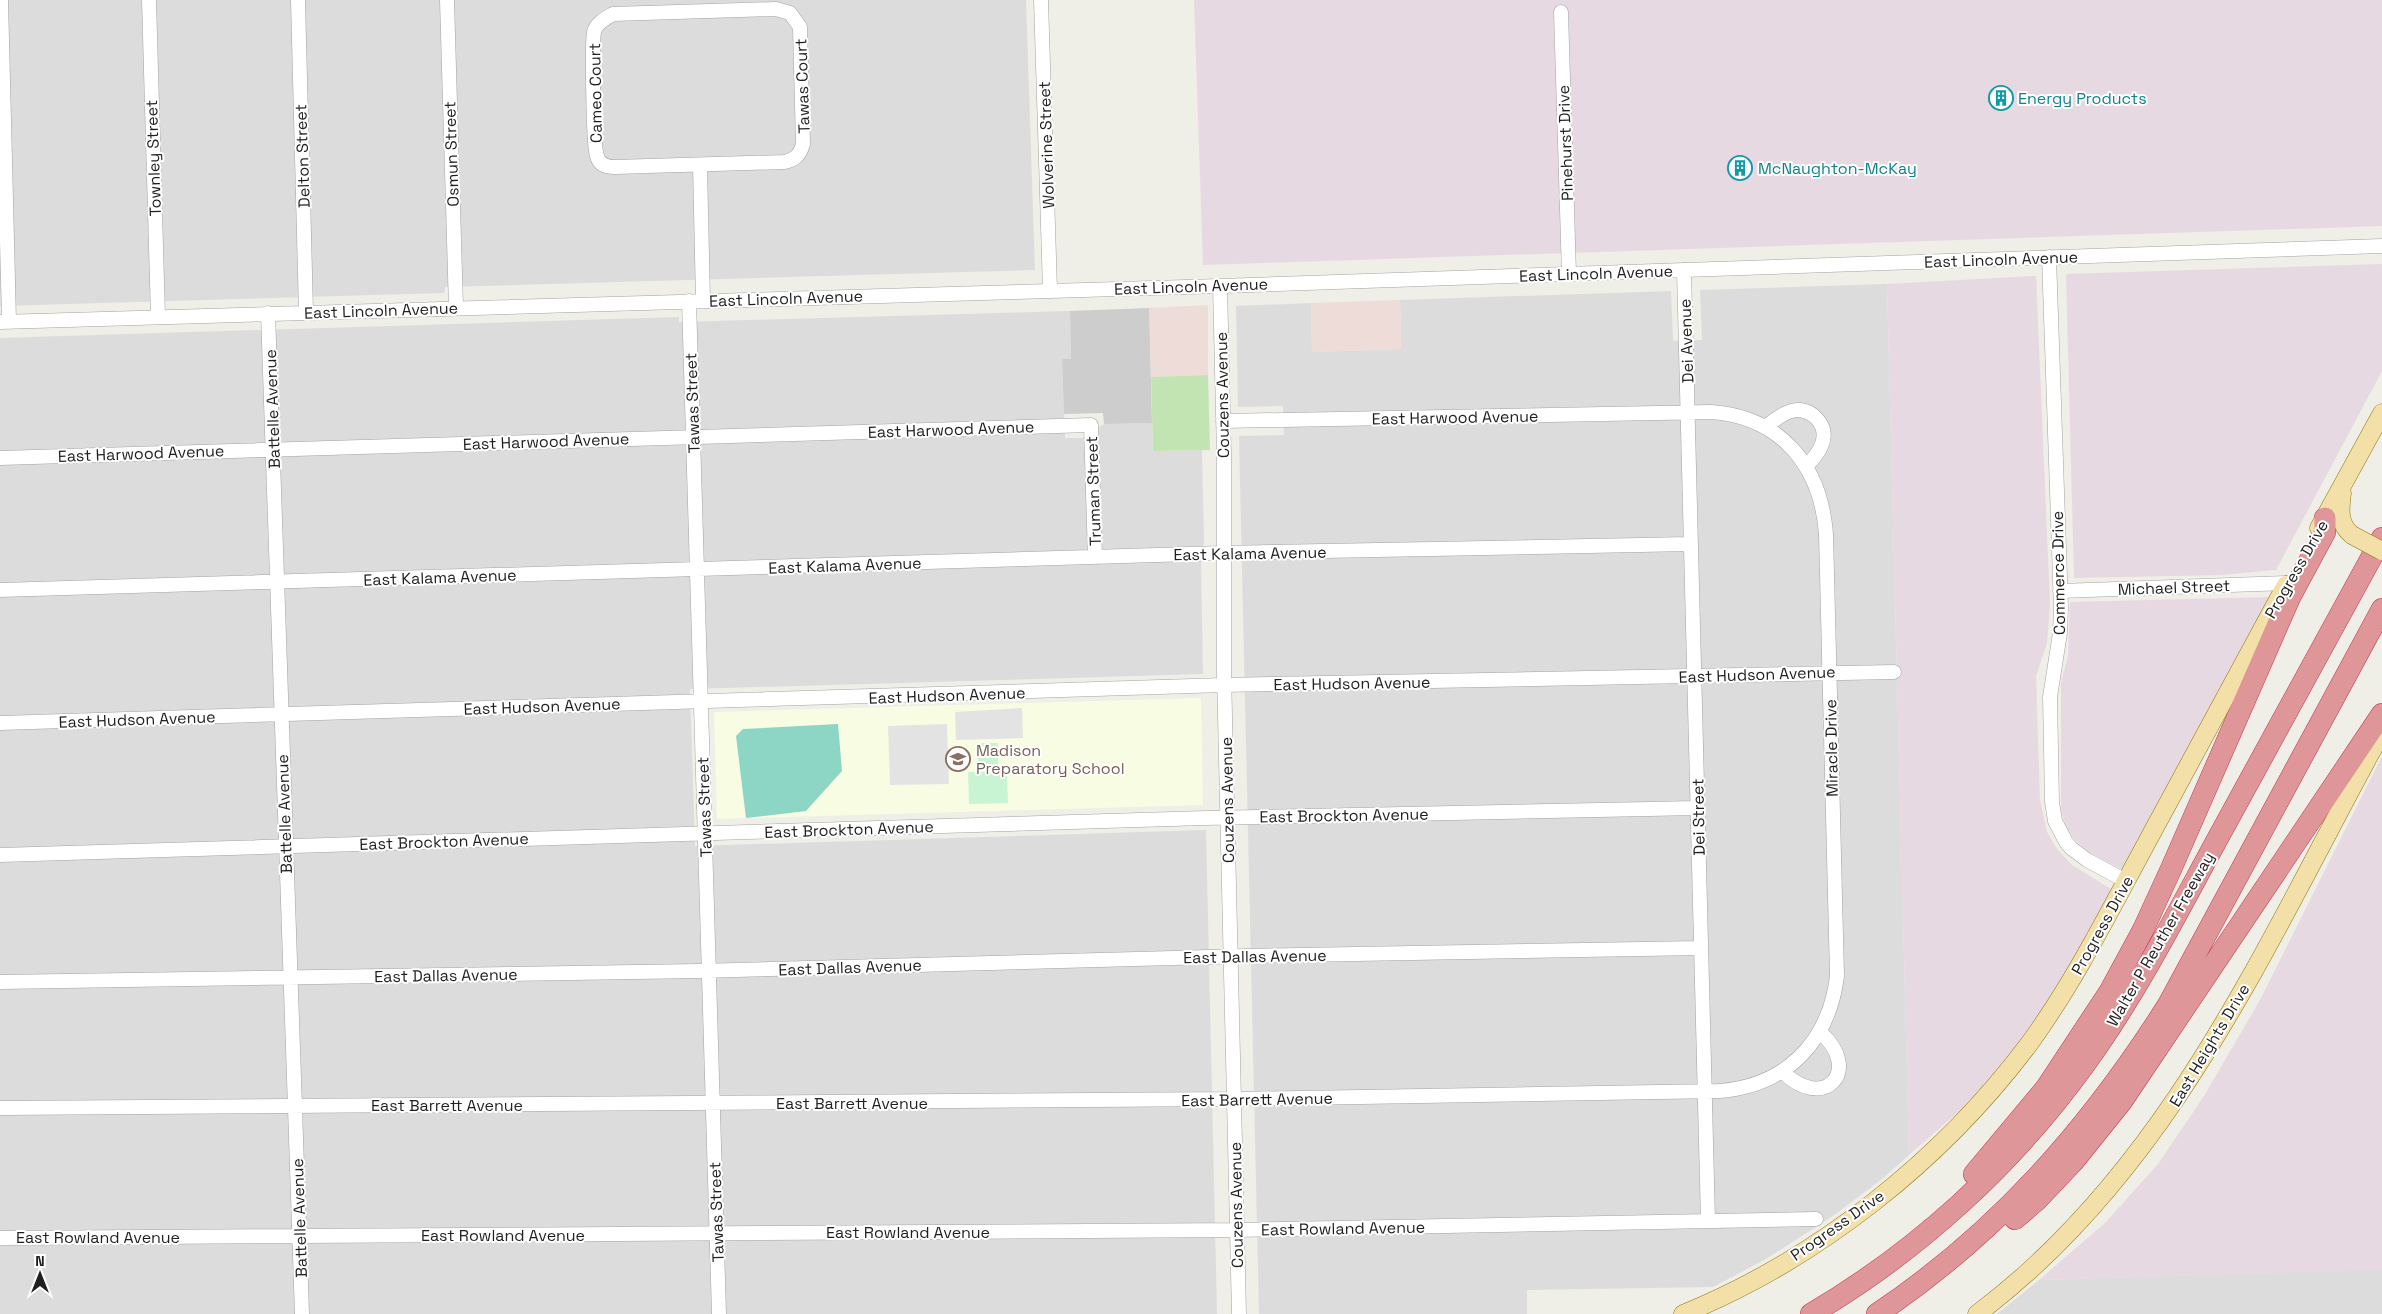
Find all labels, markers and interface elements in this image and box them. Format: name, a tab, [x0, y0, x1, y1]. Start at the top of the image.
street label: Tawas Court	[790, 38, 815, 134]
street label: Cameo Court	[584, 43, 607, 143]
street label: Wolverine Street	[1034, 81, 1059, 209]
street label: Pinehurst Drive	[1553, 85, 1578, 201]
building icon: Energy Products	[1988, 85, 2014, 111]
place label: Energy Products	[2018, 88, 2147, 109]
street label: Townley Street	[141, 99, 166, 216]
street label: Osmun Street	[439, 101, 464, 207]
street label: Delton Street	[290, 104, 315, 208]
building icon: McNaughton-McKay	[1727, 155, 1753, 181]
place label: McNaughton-McKay	[1758, 158, 1917, 179]
street label: East Lincoln Avenue	[1924, 246, 2078, 273]
street label: East Lincoln Avenue	[1519, 260, 1673, 287]
street label: East Lincoln Avenue	[1114, 273, 1268, 300]
street label: East Lincoln Avenue	[709, 285, 863, 312]
street label: East Lincoln Avenue	[304, 297, 458, 324]
street label: Dei Avenue	[1675, 298, 1698, 384]
street label: Couzens Avenue	[1211, 332, 1234, 458]
street label: Battelle Avenue	[260, 349, 285, 469]
street label: Tawas Street	[680, 352, 705, 453]
street label: East Harwood Avenue	[1371, 406, 1539, 429]
street label: East Harwood Avenue	[867, 416, 1035, 443]
street label: East Harwood Avenue	[462, 428, 630, 455]
street label: Truman Street	[1081, 436, 1106, 546]
street label: East Harwood Avenue	[57, 440, 225, 467]
street label: Commerce Drive	[2047, 511, 2070, 635]
street label: Progress Drive	[2260, 516, 2333, 622]
street label: East Kalama Avenue	[1173, 542, 1327, 565]
street label: East Kalama Avenue	[768, 552, 922, 579]
street label: East Kalama Avenue	[363, 564, 517, 591]
street label: Michael Street	[2117, 575, 2231, 600]
street label: East Hudson Avenue	[1678, 661, 1836, 688]
street label: East Hudson Avenue	[1273, 672, 1431, 695]
street label: East Hudson Avenue	[868, 682, 1026, 709]
street label: East Hudson Avenue	[463, 693, 621, 720]
street label: Miracle Drive	[1820, 699, 1843, 797]
street label: East Hudson Avenue	[58, 706, 216, 733]
street label: Couzens Avenue	[1216, 737, 1239, 863]
place label: Madison Preparatory School	[976, 740, 1125, 779]
school or university icon: Madison Preparatory School	[945, 746, 971, 772]
street label: Battelle Avenue	[272, 754, 297, 874]
street label: Tawas Street	[692, 756, 717, 857]
street label: Dei Street	[1687, 778, 1710, 856]
street label: East Brockton Avenue	[1259, 804, 1429, 827]
street label: East Brockton Avenue	[764, 816, 934, 843]
street label: East Brockton Avenue	[359, 828, 529, 855]
street label: Walter P Reuther Freeway	[2102, 848, 2219, 1030]
street label: Progress Drive	[2067, 872, 2138, 978]
street label: East Dallas Avenue	[1183, 945, 1327, 968]
street label: East Dallas Avenue	[778, 955, 922, 980]
street label: East Dallas Avenue	[374, 964, 518, 987]
street label: East Heights Drive	[2164, 980, 2254, 1111]
street label: East Barrett Avenue	[1181, 1088, 1333, 1111]
street label: East Barrett Avenue	[776, 1093, 928, 1114]
street label: East Barrett Avenue	[371, 1095, 523, 1116]
street label: Couzens Avenue	[1225, 1142, 1248, 1268]
street label: Battelle Avenue	[287, 1158, 312, 1278]
street label: Tawas Street	[704, 1161, 729, 1262]
street label: Progress Drive	[1786, 1185, 1888, 1266]
street label: East Rowland Avenue	[1261, 1217, 1425, 1240]
street label: East Rowland Avenue	[826, 1222, 990, 1243]
street label: East Rowland Avenue	[421, 1225, 585, 1246]
street label: East Rowland Avenue	[16, 1227, 180, 1248]
north arrow	[15, 1249, 65, 1299]
text: N	[35, 1252, 45, 1270]

